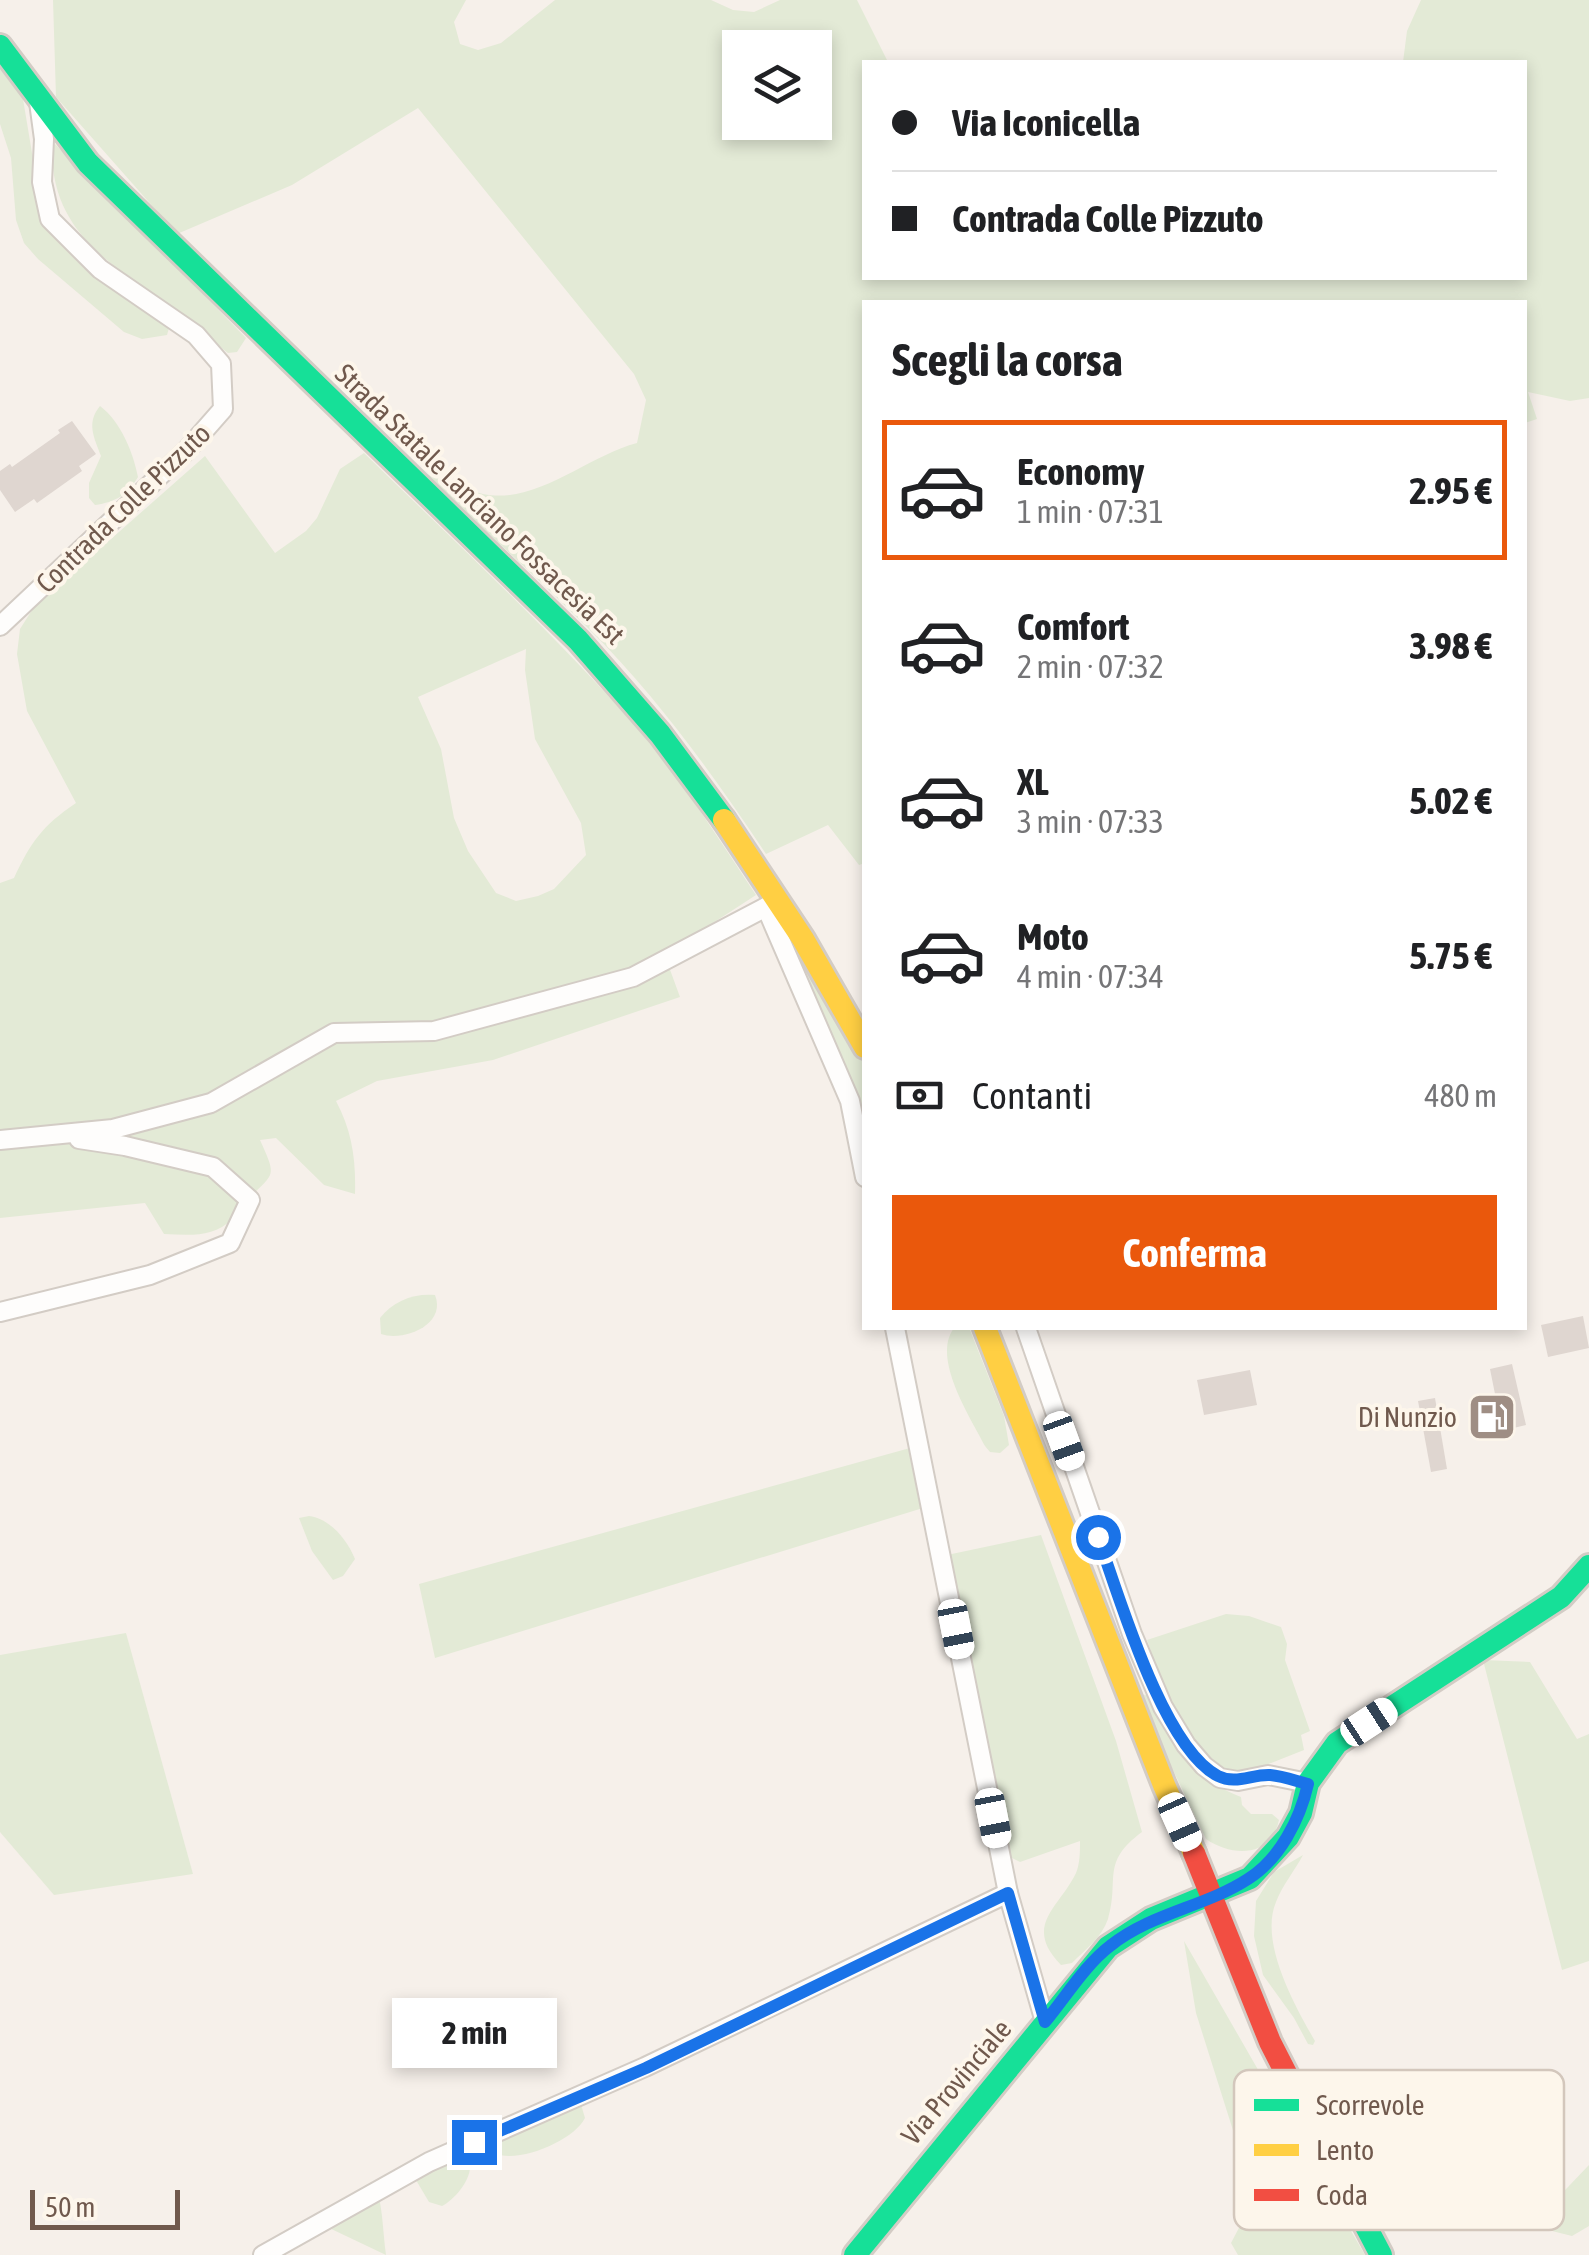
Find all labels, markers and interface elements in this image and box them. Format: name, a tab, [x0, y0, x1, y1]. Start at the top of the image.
map controls	[722, 30, 832, 140]
button: layers	[722, 30, 832, 140]
text: Via Iconicella	[952, 101, 1140, 144]
text: Contrada Colle Pizzuto	[952, 197, 1264, 240]
text: Scegli la corsa	[892, 334, 1123, 386]
street label: Strada Statale Lanciano Fossacesia Est	[329, 357, 631, 651]
street label: Contrada Colle Pizzuto	[29, 417, 217, 599]
icon: car	[897, 445, 987, 535]
text: Economy	[1017, 450, 1144, 493]
text: 2.95 €	[1409, 469, 1492, 512]
text: 1 min · 07:31	[1017, 493, 1164, 530]
icon: car	[897, 600, 987, 690]
text: Comfort	[1017, 605, 1129, 648]
text: 3.98 €	[1409, 624, 1492, 667]
text: 2 min · 07:32	[1017, 648, 1164, 685]
icon: car	[897, 755, 987, 845]
text: XL	[1017, 760, 1049, 803]
text: 5.02 €	[1409, 779, 1492, 822]
text: 3 min · 07:33	[1017, 803, 1164, 840]
icon: car	[897, 910, 987, 1000]
text: Moto	[1017, 915, 1089, 958]
text: 5.75 €	[1409, 934, 1492, 977]
text: 4 min · 07:34	[1017, 958, 1164, 995]
icon: cash	[892, 1068, 947, 1123]
text: Contanti	[972, 1074, 1092, 1117]
text: 480 m	[1424, 1077, 1497, 1114]
button: Conferma	[892, 1195, 1497, 1310]
fuel station icon: Di Nunzio	[1466, 1391, 1518, 1443]
place label: Di Nunzio	[1358, 1401, 1457, 1433]
car	[1040, 1408, 1088, 1474]
route start	[1076, 1515, 1121, 1560]
car	[936, 1597, 976, 1661]
car	[1336, 1693, 1402, 1751]
car	[973, 1786, 1013, 1850]
car	[1154, 1788, 1206, 1856]
callout: 2 min	[392, 1997, 556, 2067]
street label: Via Provinciale	[895, 2013, 1017, 2151]
text: 2 min	[442, 2014, 507, 2051]
legend	[1234, 2070, 1564, 2230]
text: Scorrevole	[1316, 2089, 1425, 2121]
route end	[452, 2120, 497, 2165]
text: Lento	[1316, 2134, 1374, 2166]
text: Coda	[1316, 2179, 1368, 2211]
scale bar	[30, 2185, 180, 2230]
text: 50 m	[45, 2191, 95, 2223]

